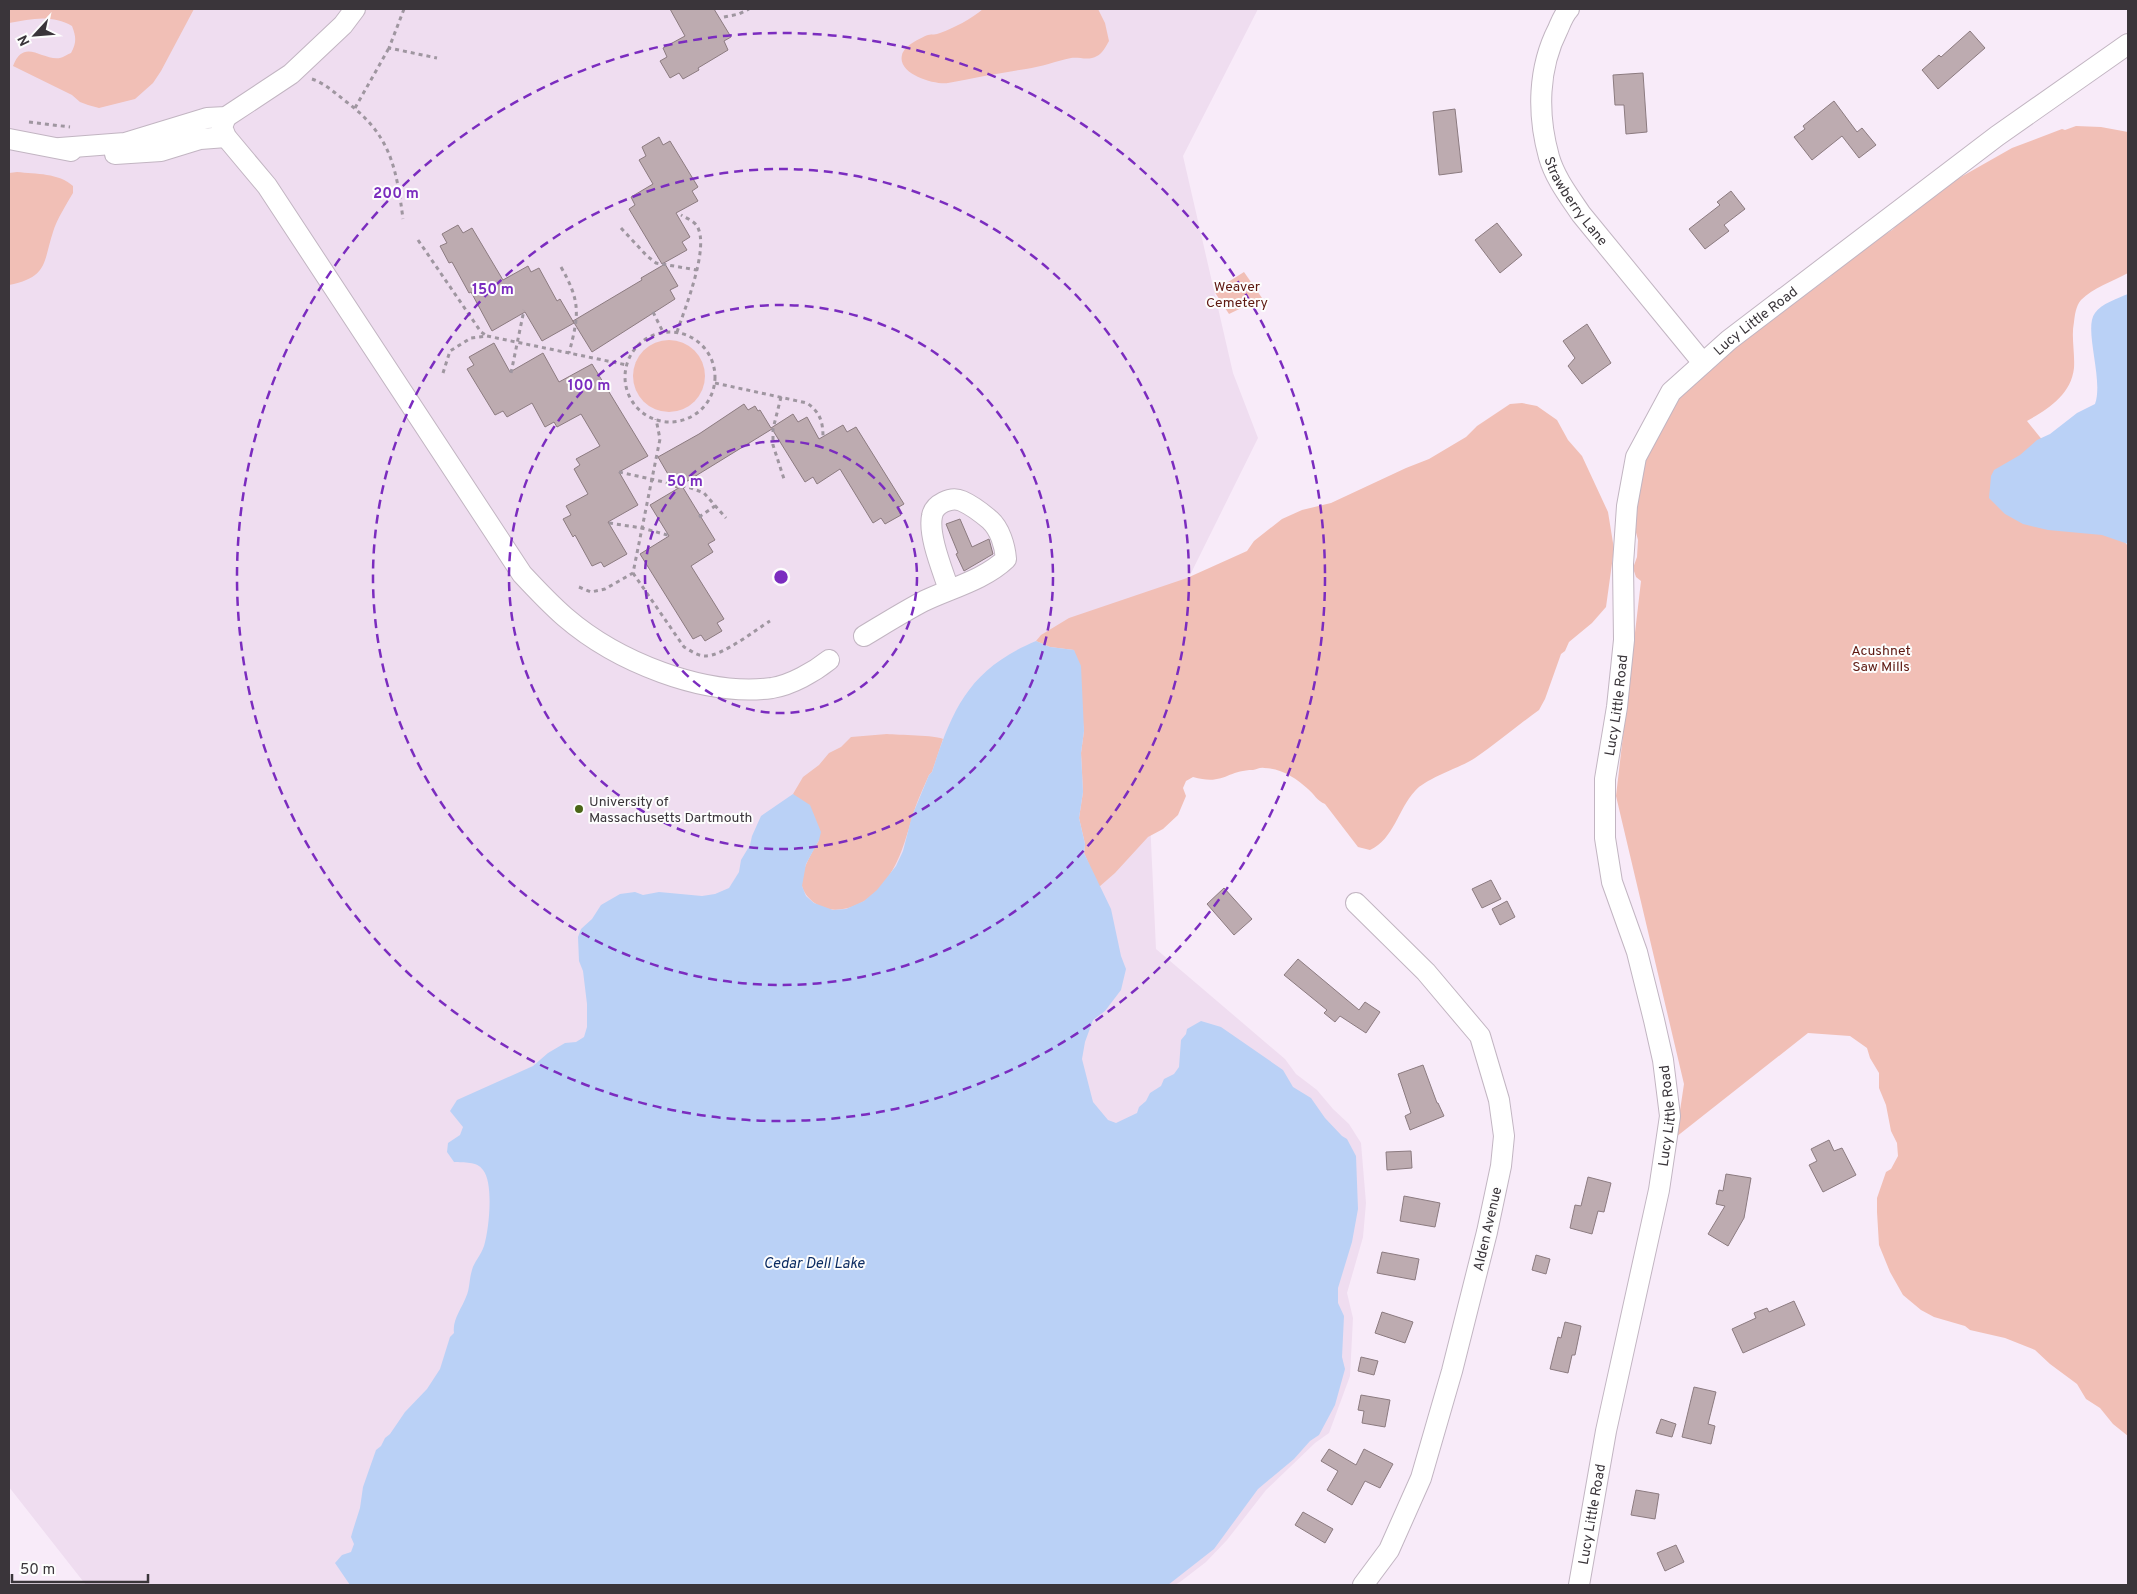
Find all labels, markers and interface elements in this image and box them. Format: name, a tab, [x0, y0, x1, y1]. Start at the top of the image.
north arrow	[10, 10, 60, 60]
text: N	[15, 32, 35, 48]
street label: Strawberry Lane	[1539, 155, 1611, 250]
text: 200 m	[373, 185, 419, 204]
park label: Weaver Cemetery	[1206, 279, 1268, 312]
text: 150 m	[472, 281, 514, 300]
street label: Lucy Little Road	[1711, 284, 1802, 360]
text: 100 m	[568, 377, 610, 396]
text: 50 m	[667, 473, 703, 492]
centre of rings	[772, 568, 790, 586]
park label: Acushnet Saw Mills	[1851, 643, 1911, 676]
street label: Lucy Little Road	[1602, 654, 1632, 757]
place label: University of Massachusetts Dartmouth	[589, 794, 752, 827]
marker: University of Massachusetts Dartmouth	[573, 803, 585, 815]
street label: Lucy Little Road	[1656, 1064, 1680, 1168]
street label: Alden Avenue	[1470, 1185, 1506, 1273]
water label: Cedar Dell Lake	[763, 1255, 865, 1274]
street label: Lucy Little Road	[1576, 1463, 1610, 1566]
scale bar	[12, 1552, 149, 1584]
text: 50 m	[20, 1561, 55, 1580]

